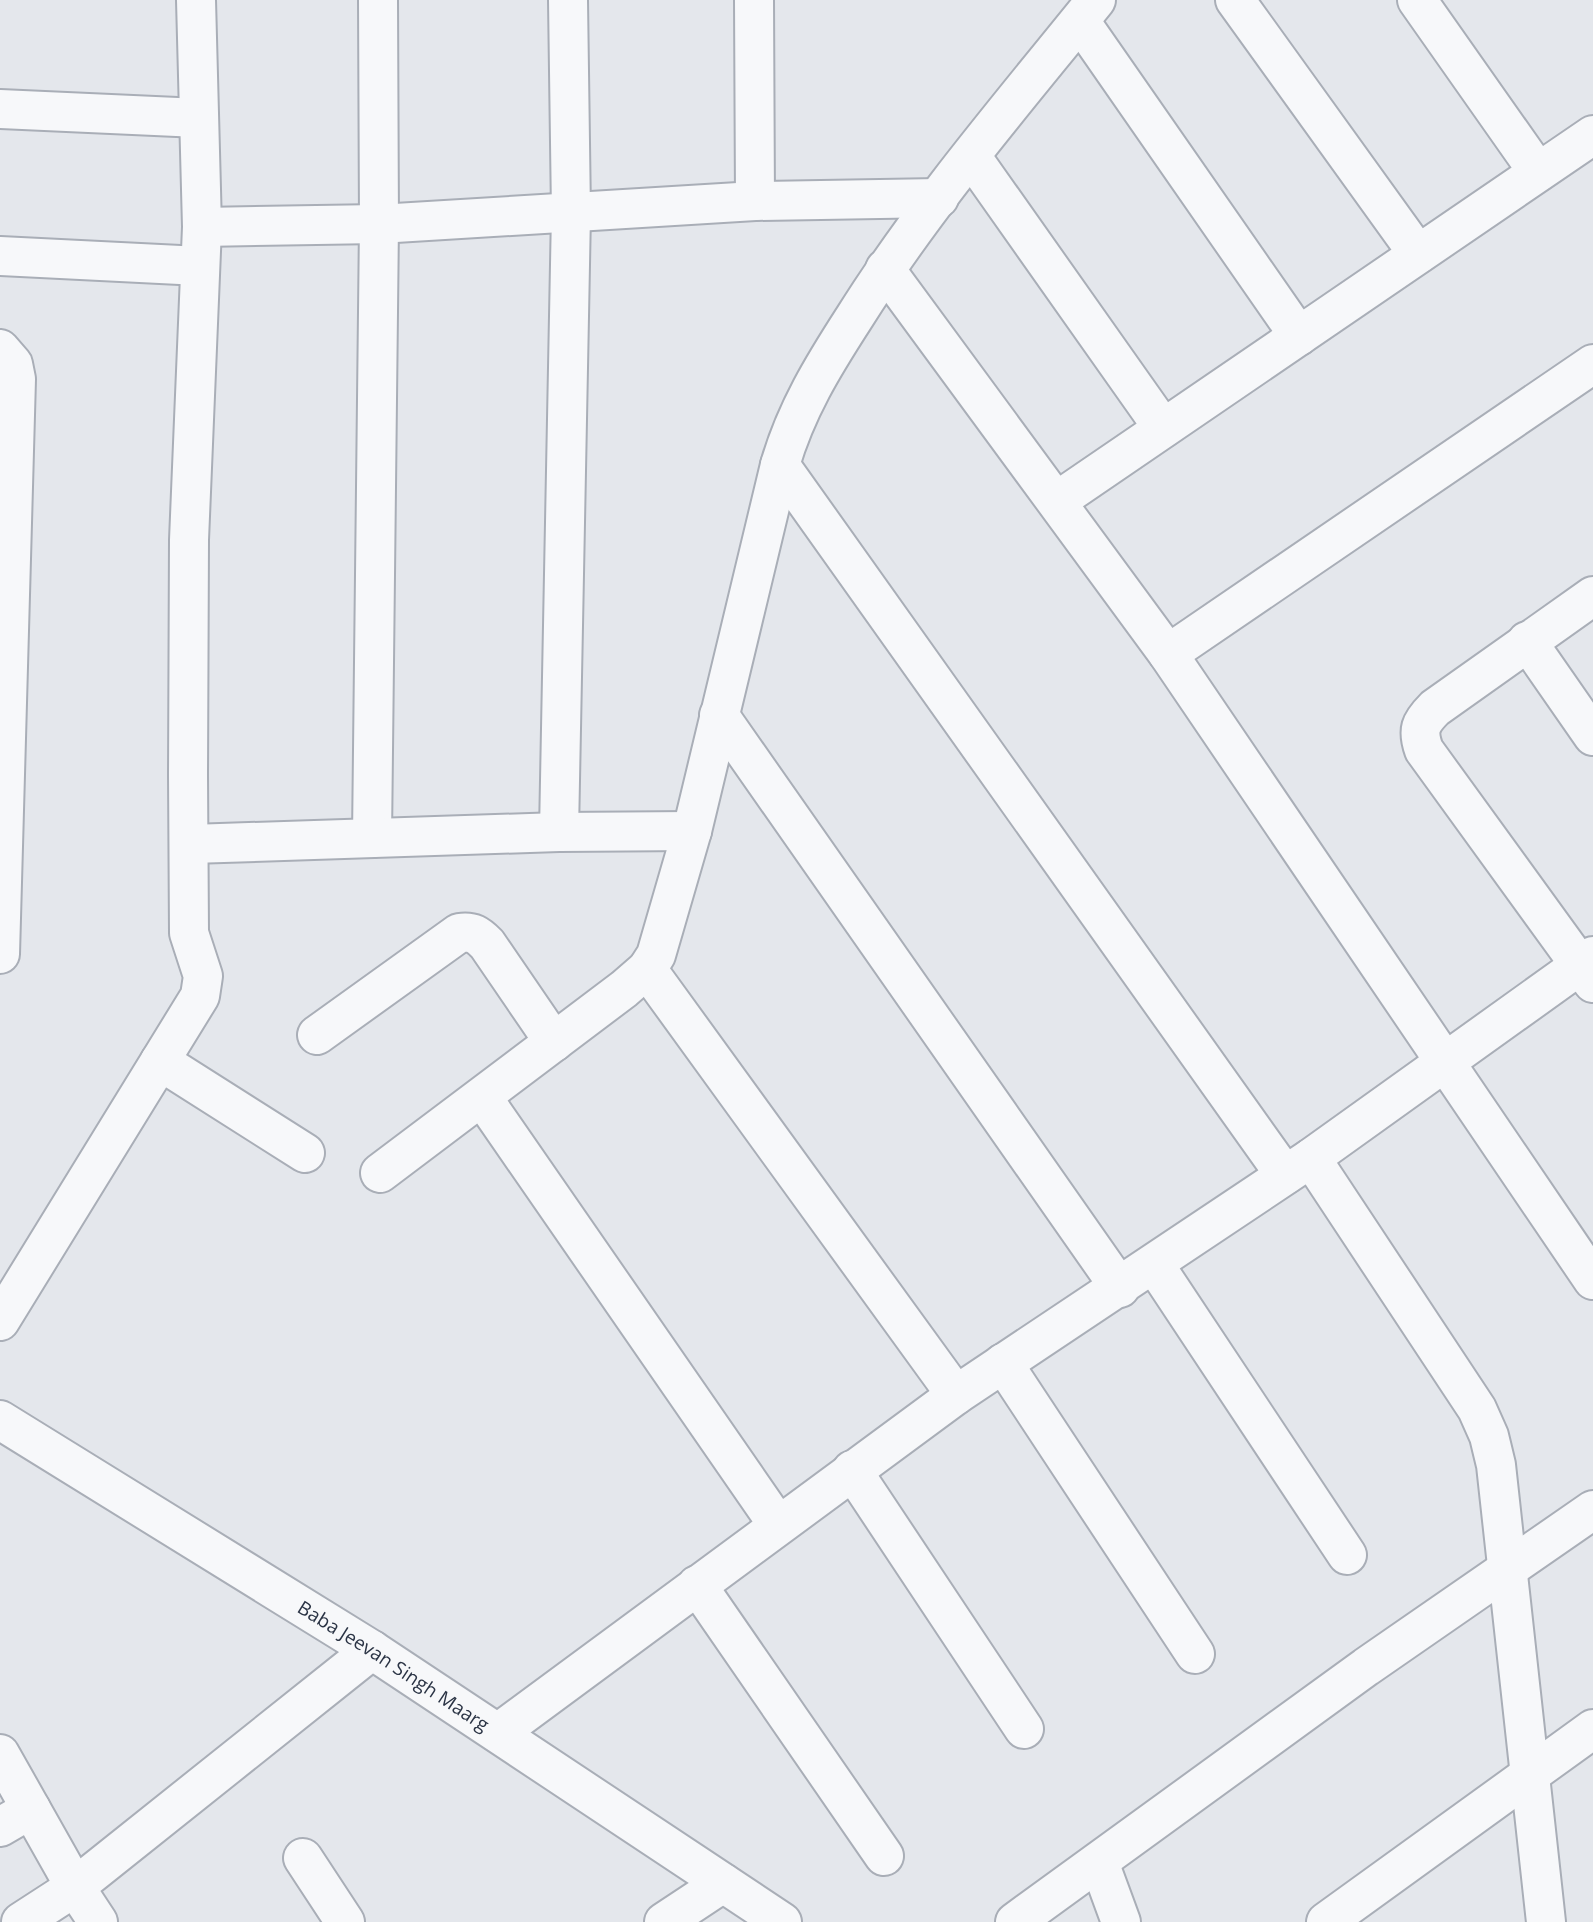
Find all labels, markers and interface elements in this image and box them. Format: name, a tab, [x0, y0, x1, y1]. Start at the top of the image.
street label: Baba Jeevan Singh Maarg	[293, 1594, 494, 1737]

